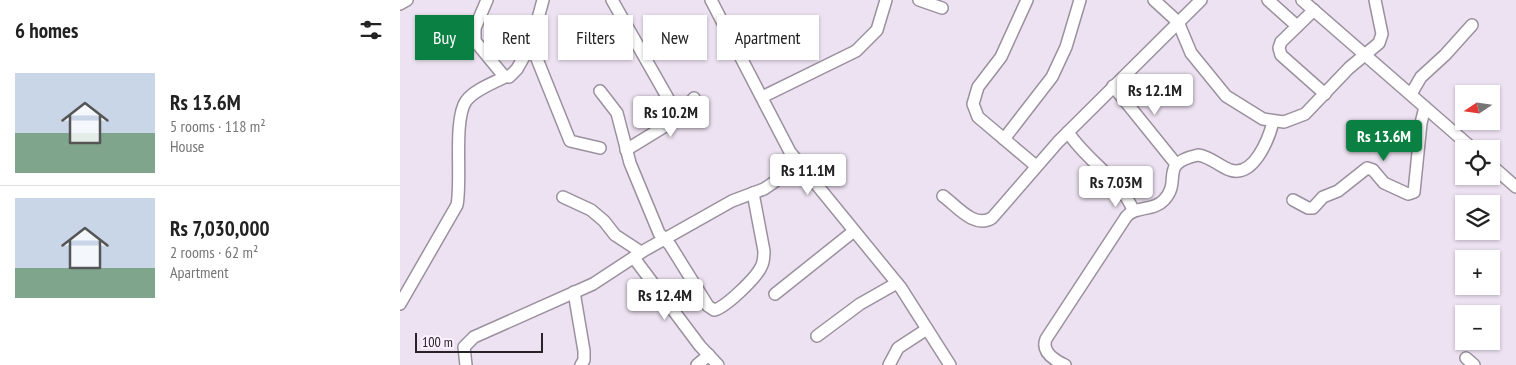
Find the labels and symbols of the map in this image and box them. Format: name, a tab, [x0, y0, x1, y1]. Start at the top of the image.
pin: Rs 12.1M	[1103, 74, 1207, 116]
north arrow	[1455, 85, 1500, 130]
pin: Rs 10.2M	[619, 96, 723, 138]
pin: Rs 13.6M	[1332, 120, 1436, 162]
pin: Rs 11.1M	[756, 154, 860, 196]
pin: Rs 7.03M	[1064, 166, 1168, 208]
pin: Rs 12.4M	[613, 278, 717, 321]
scale bar	[415, 330, 542, 353]

